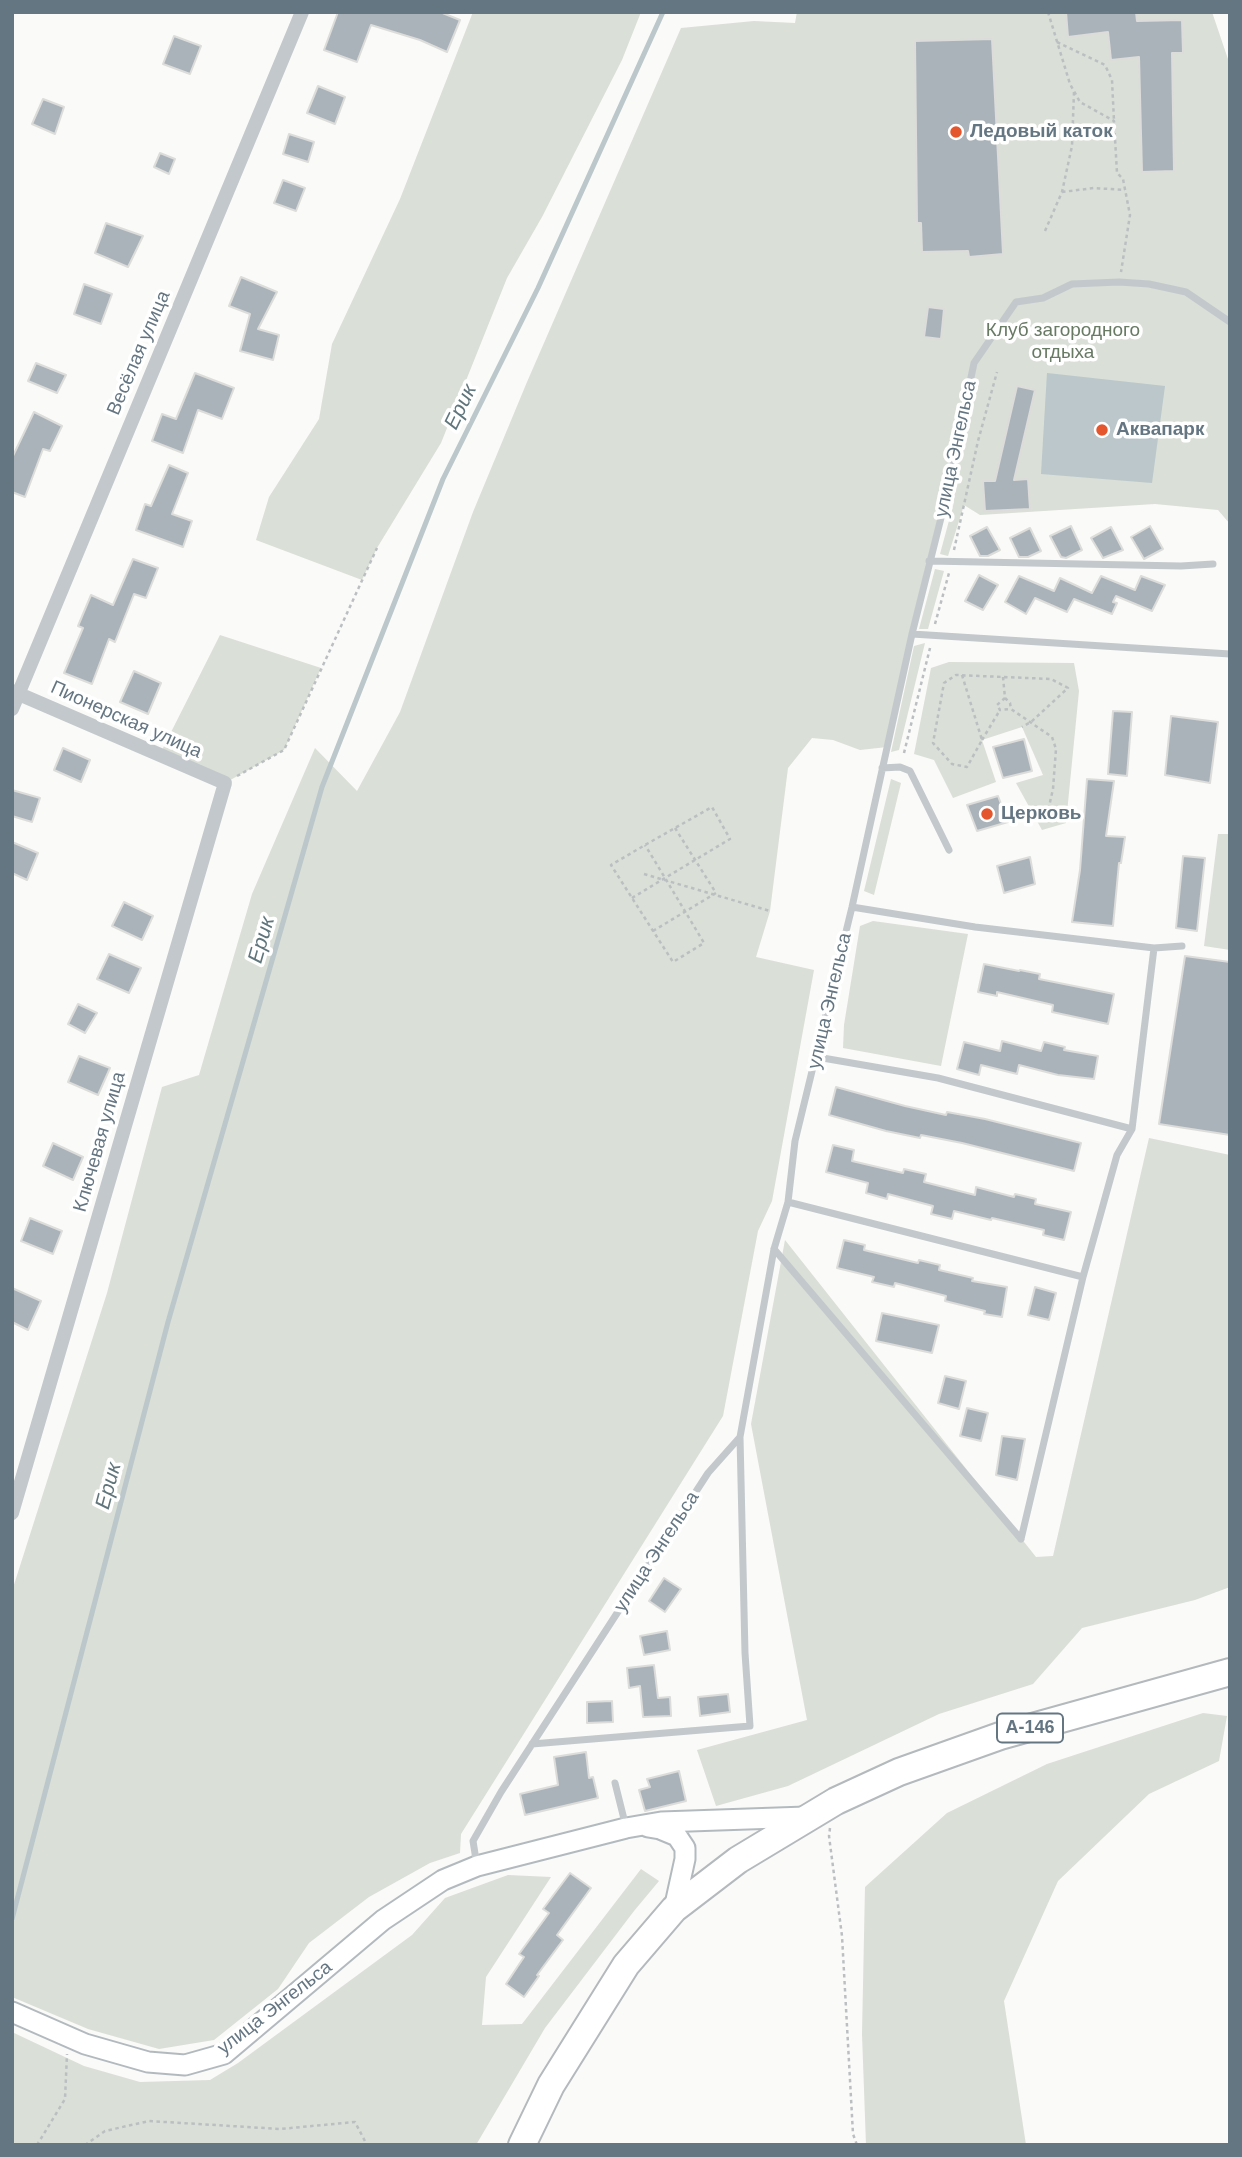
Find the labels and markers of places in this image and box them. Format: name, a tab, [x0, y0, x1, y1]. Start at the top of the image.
place label: Ледовый каток	[970, 121, 1113, 143]
marker: Ледовый каток	[948, 124, 964, 140]
place label: Аквапарк	[1116, 419, 1204, 441]
marker: Аквапарк	[1094, 422, 1110, 438]
place label: Церковь	[1001, 803, 1082, 825]
marker: Церковь	[979, 806, 995, 822]

